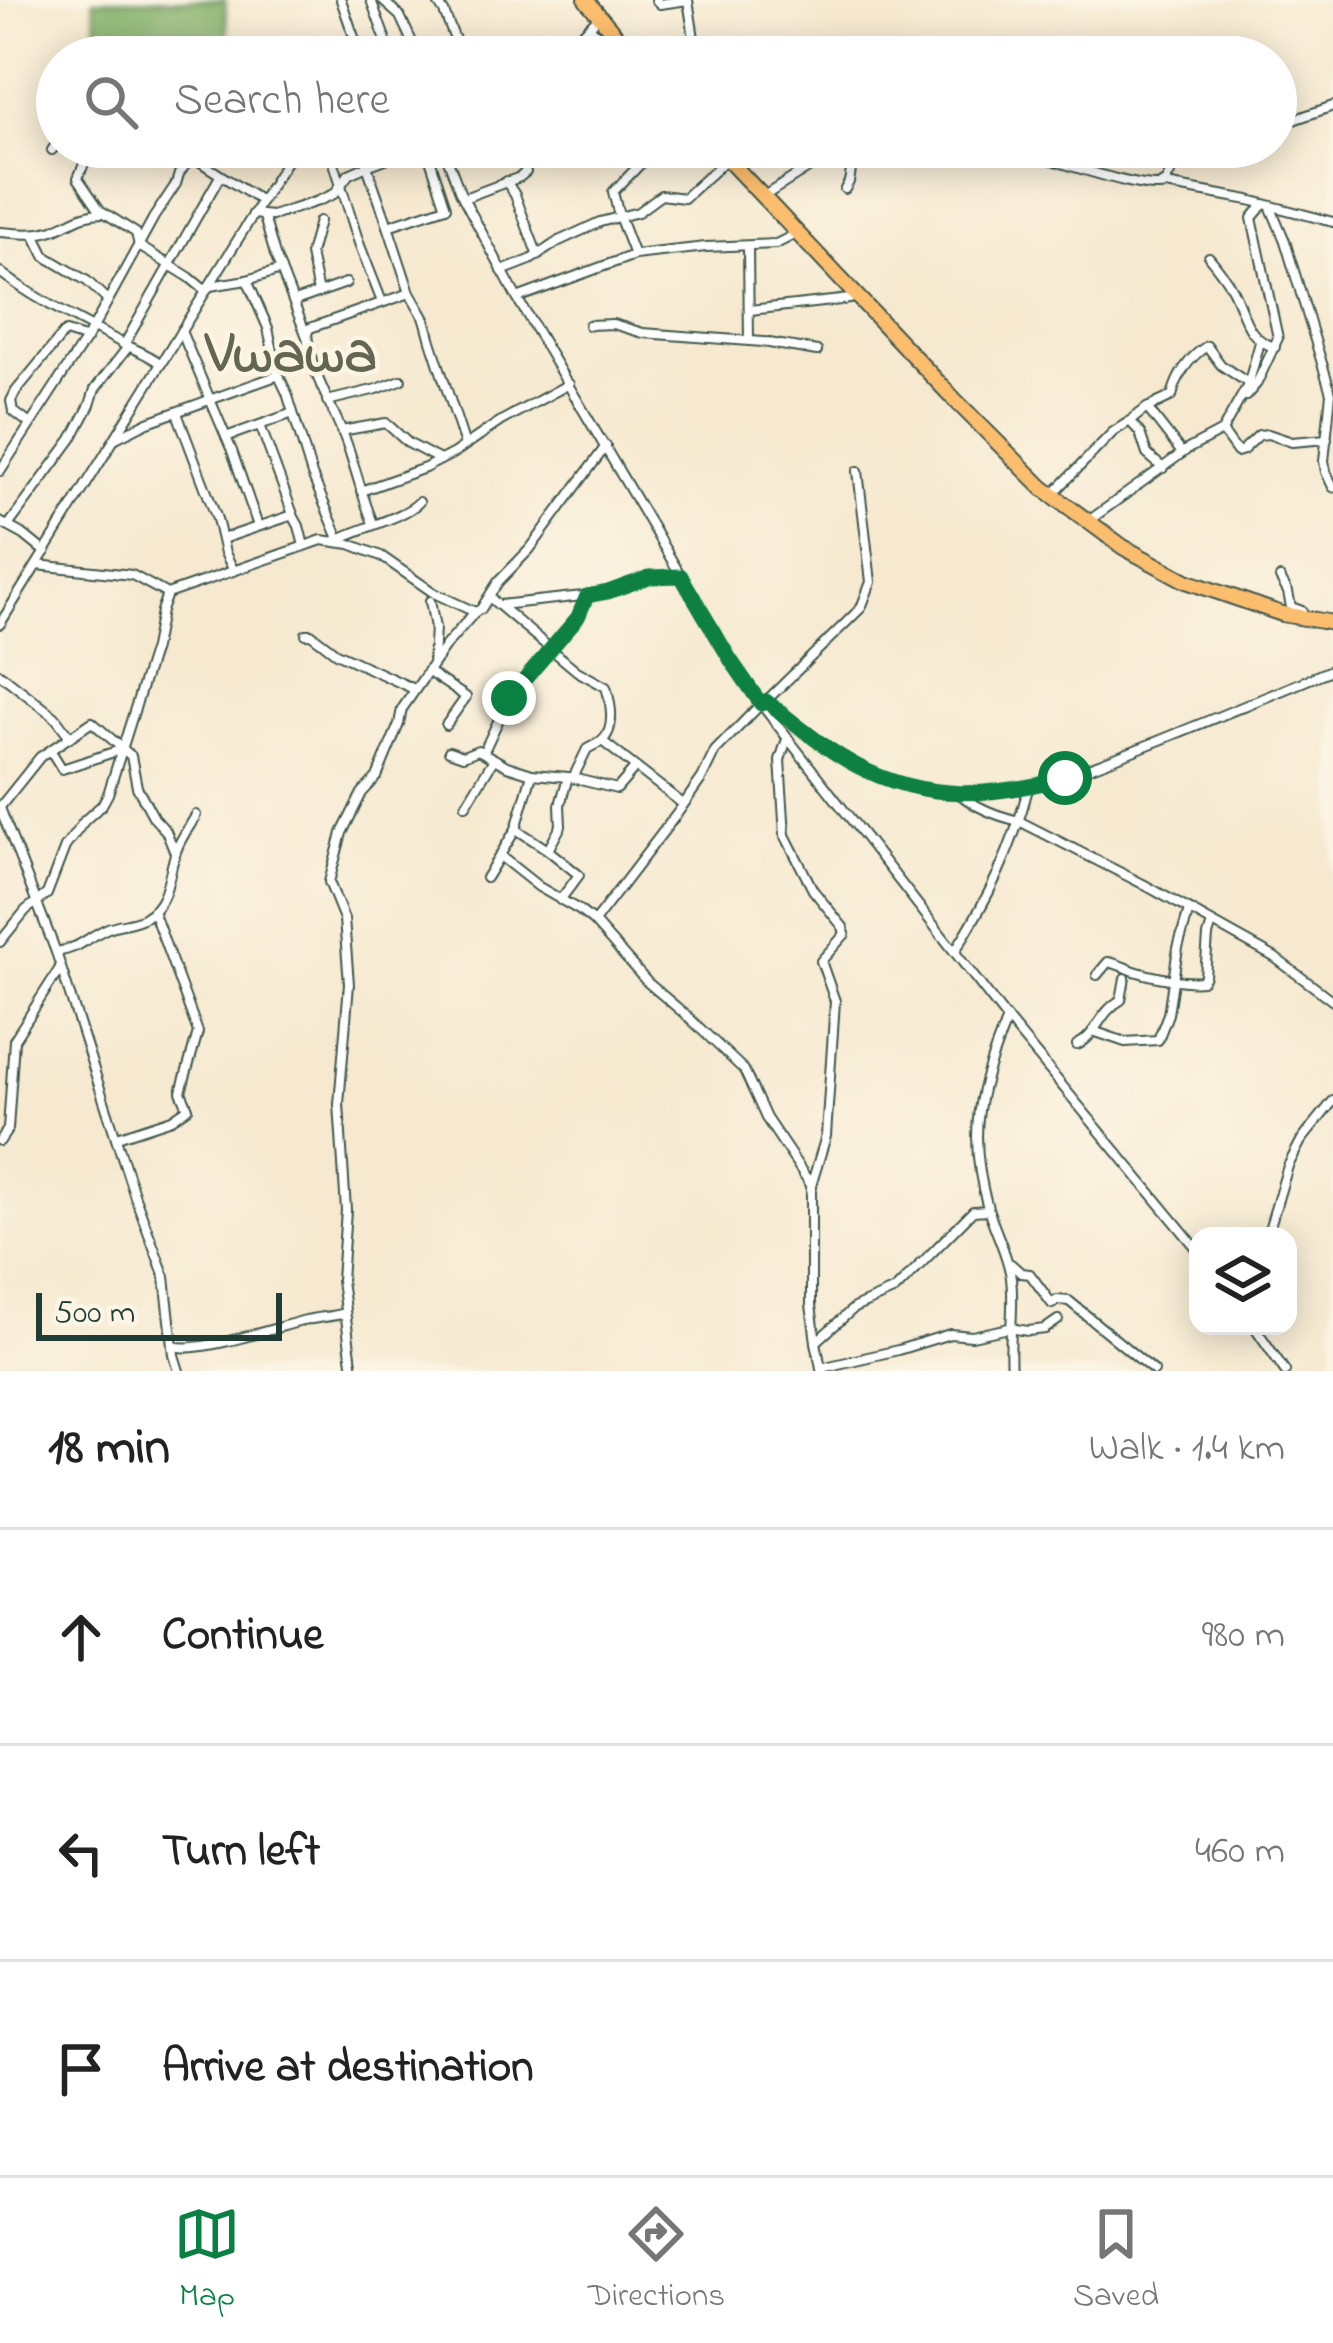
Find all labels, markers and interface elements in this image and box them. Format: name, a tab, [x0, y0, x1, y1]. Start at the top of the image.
search box	[36, 36, 1297, 168]
icon: search	[78, 69, 144, 135]
text: Search here	[174, 69, 390, 135]
district label: Vwawa	[203, 313, 377, 400]
route end	[482, 671, 536, 725]
route start	[1038, 751, 1092, 805]
map controls	[1189, 1227, 1297, 1335]
button: layers	[1189, 1227, 1297, 1335]
scale bar	[36, 1287, 282, 1340]
text: 500 m	[54, 1290, 135, 1338]
text: 18 min	[48, 1412, 170, 1487]
text: Walk · 1.4 km	[1089, 1421, 1285, 1478]
icon: ahead	[48, 1604, 114, 1670]
text: Continue	[162, 1604, 323, 1670]
text: 980 m	[1202, 1608, 1285, 1665]
icon: left	[48, 1820, 114, 1886]
text: Turn left	[162, 1820, 320, 1886]
text: 460 m	[1195, 1824, 1285, 1881]
icon: arrive	[48, 2036, 114, 2102]
text: Arrive at destination	[162, 2036, 533, 2102]
tab: Map	[174, 2201, 240, 2321]
tab: Directions	[588, 2201, 725, 2321]
tab: Saved	[1073, 2201, 1159, 2321]

